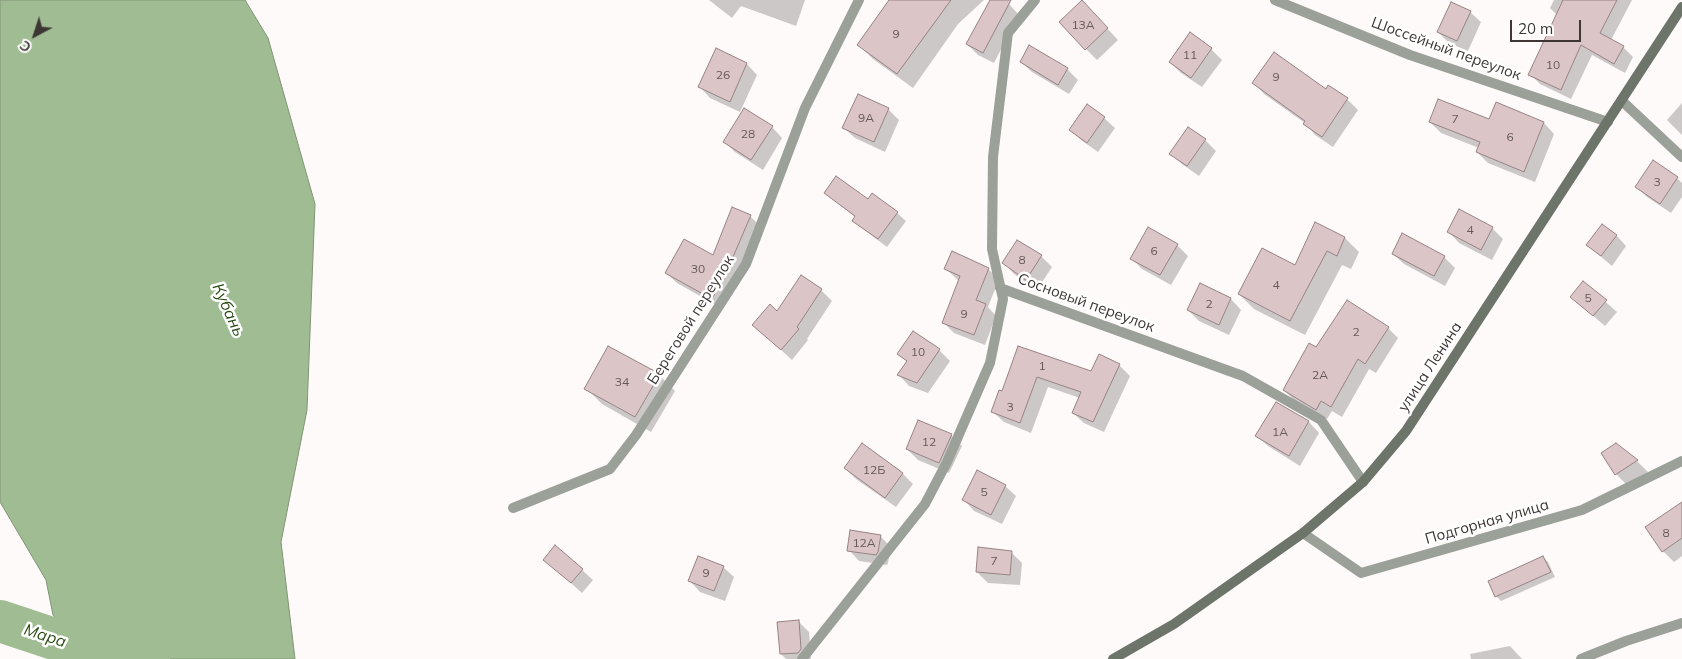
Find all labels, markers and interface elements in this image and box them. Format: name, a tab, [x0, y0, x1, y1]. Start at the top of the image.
north arrow	[10, 10, 60, 60]
scale bar	[1512, 10, 1583, 42]
street label: Шоссейный переулок	[1369, 13, 1523, 85]
house number: 13А	[1071, 18, 1095, 32]
text: 20 m	[1518, 19, 1553, 38]
house number: 9	[892, 27, 900, 41]
text: С	[16, 37, 35, 56]
house number: 11	[1183, 48, 1197, 62]
house number: 10	[1546, 58, 1560, 72]
house number: 26	[716, 68, 730, 82]
house number: 9	[1272, 70, 1280, 84]
house number: 9А	[858, 111, 874, 125]
house number: 7	[1451, 112, 1459, 126]
house number: 28	[741, 127, 755, 141]
house number: 6	[1506, 130, 1514, 144]
house number: 3	[1653, 175, 1661, 189]
house number: 4	[1466, 223, 1474, 237]
house number: 6	[1150, 244, 1158, 258]
street label: Береговой переулок	[644, 252, 738, 388]
house number: 8	[1018, 253, 1026, 267]
house number: 30	[691, 262, 705, 276]
street label: Сосновый переулок	[1015, 270, 1157, 336]
house number: 4	[1272, 278, 1280, 292]
water label: Кубань	[208, 280, 248, 340]
house number: 5	[1584, 291, 1592, 305]
house number: 2	[1205, 297, 1213, 311]
house number: 9	[960, 307, 968, 321]
street label: улица Ленина	[1394, 319, 1466, 415]
house number: 2	[1352, 325, 1360, 339]
house number: 10	[911, 345, 925, 359]
house number: 1	[1038, 359, 1046, 373]
house number: 2А	[1312, 368, 1328, 382]
house number: 34	[615, 375, 629, 389]
house number: 3	[1006, 400, 1014, 414]
house number: 1А	[1272, 425, 1288, 439]
house number: 12	[922, 435, 936, 449]
house number: 12Б	[863, 463, 885, 477]
house number: 5	[980, 485, 988, 499]
street label: Подгорная улица	[1423, 496, 1551, 548]
house number: 8	[1662, 526, 1670, 540]
house number: 12А	[852, 536, 876, 550]
house number: 7	[990, 554, 998, 568]
house number: 9	[702, 566, 710, 580]
water label: Мара	[22, 620, 68, 652]

